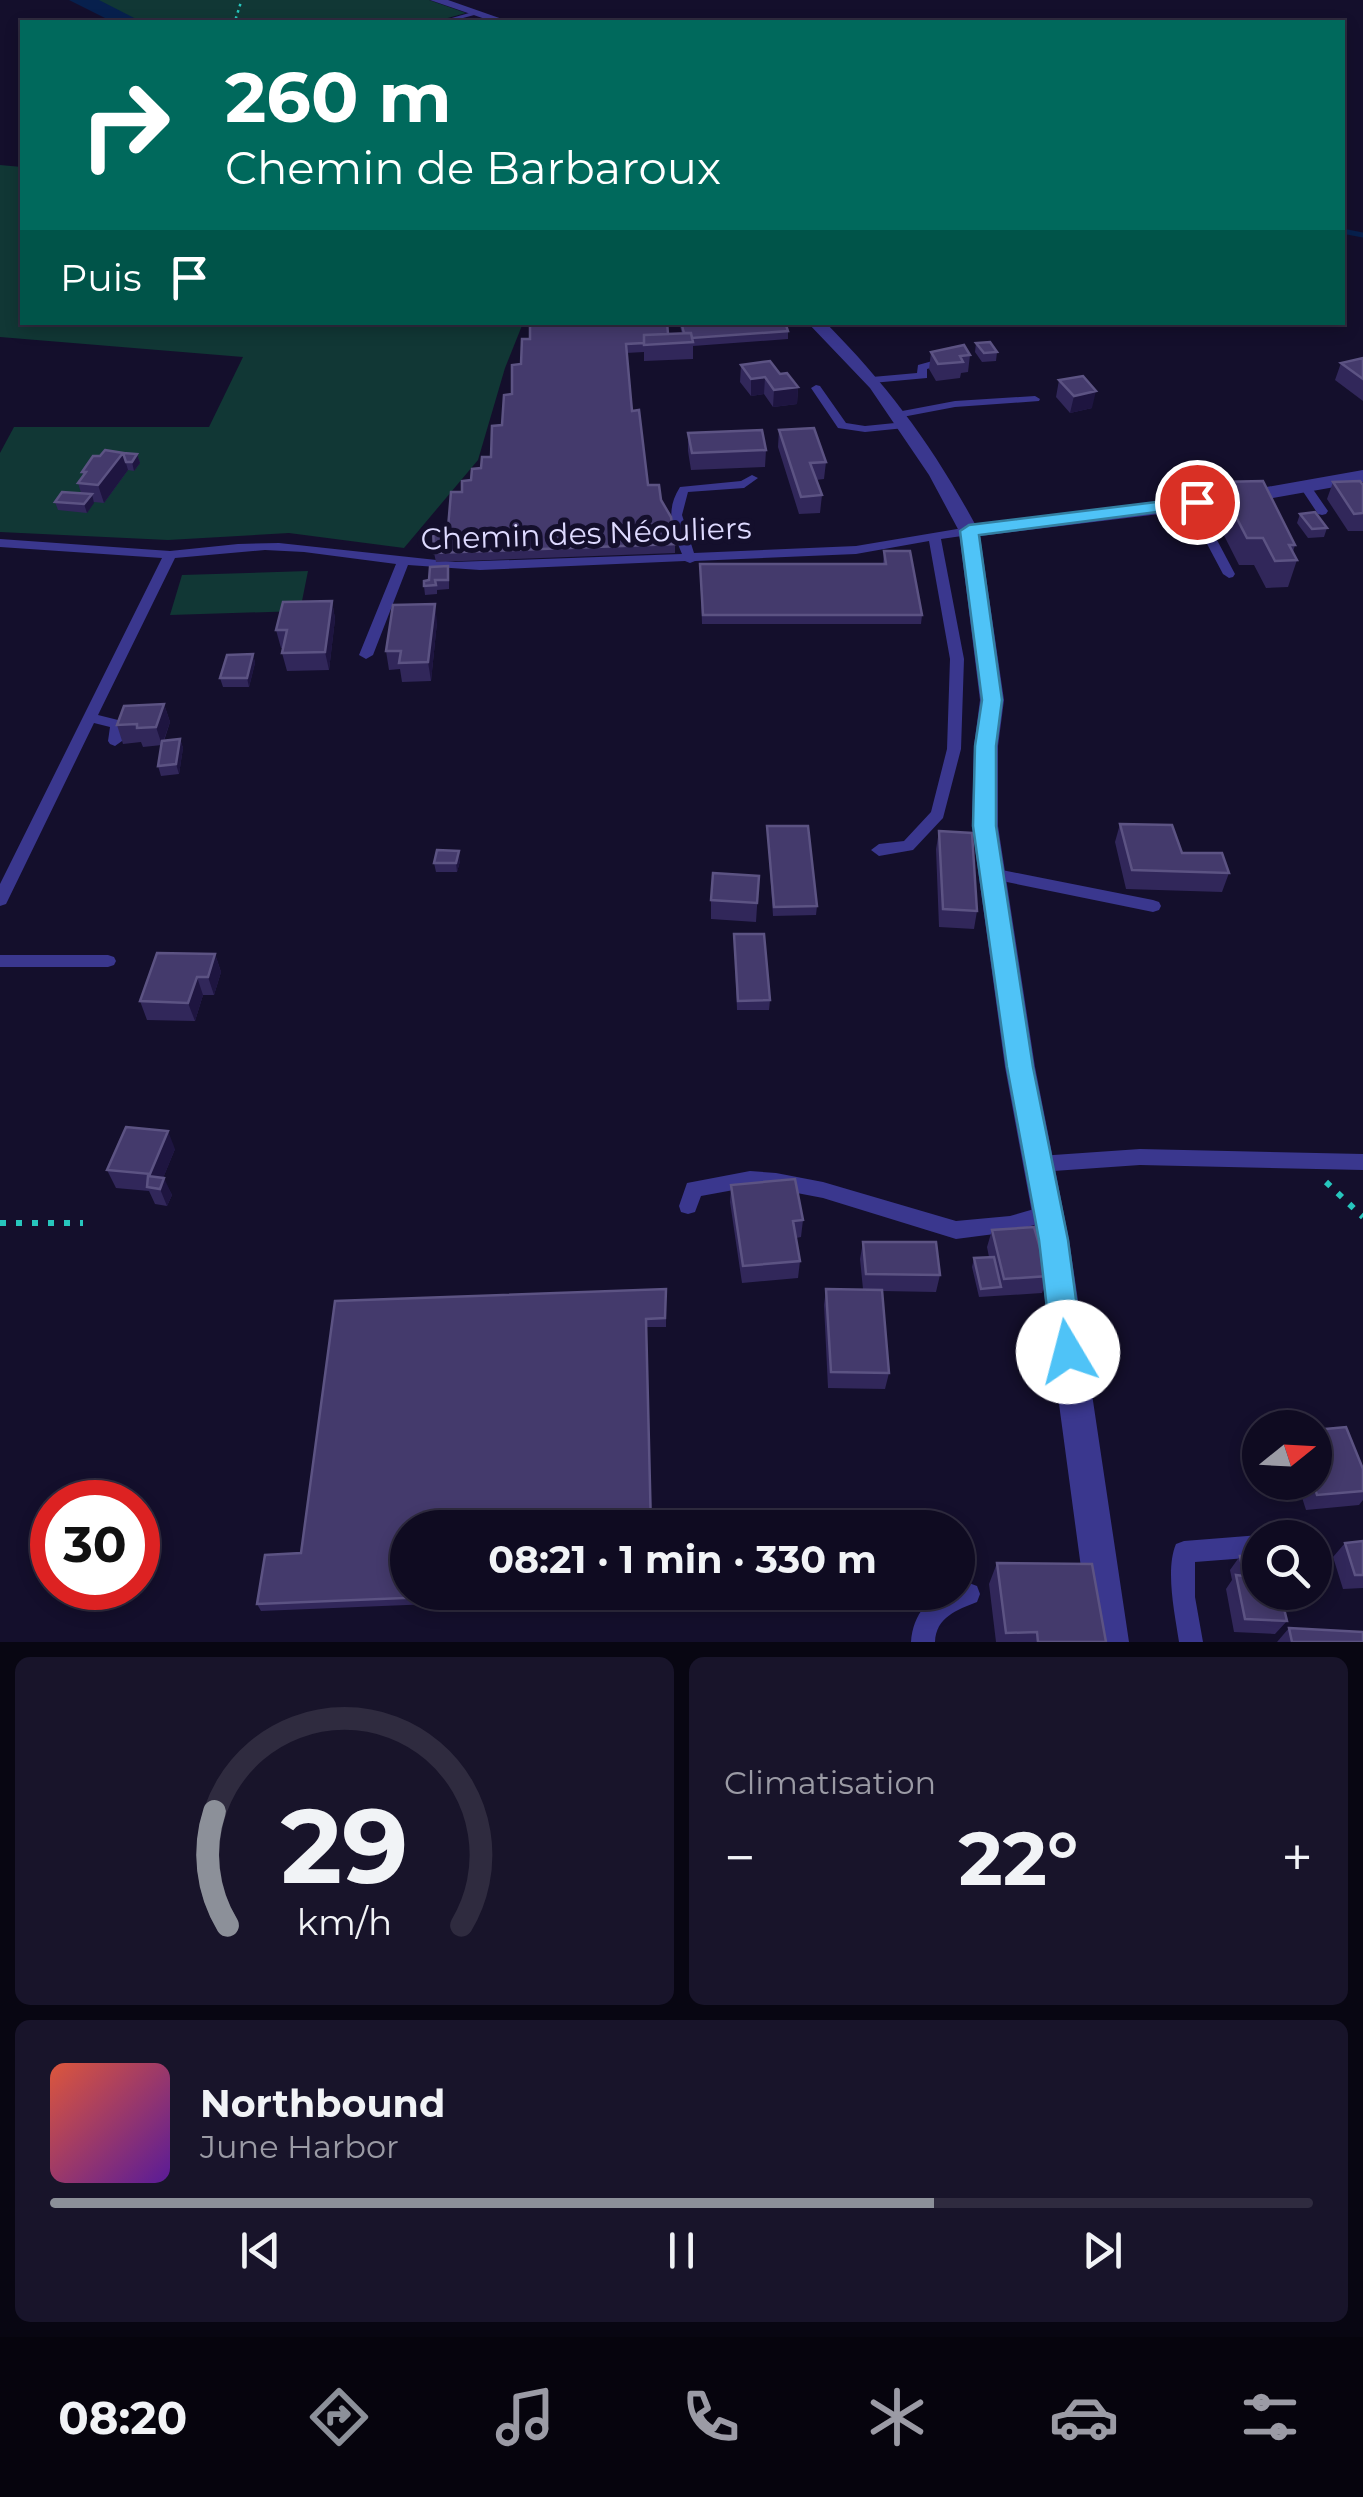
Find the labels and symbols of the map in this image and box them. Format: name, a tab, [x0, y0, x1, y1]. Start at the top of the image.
pin	[1155, 460, 1240, 545]
street label: Chemin des Néouliers	[420, 509, 752, 558]
position arrow	[1016, 1300, 1120, 1404]
north arrow	[1242, 1410, 1332, 1500]
speed limit sign: 30	[30, 1480, 160, 1610]

